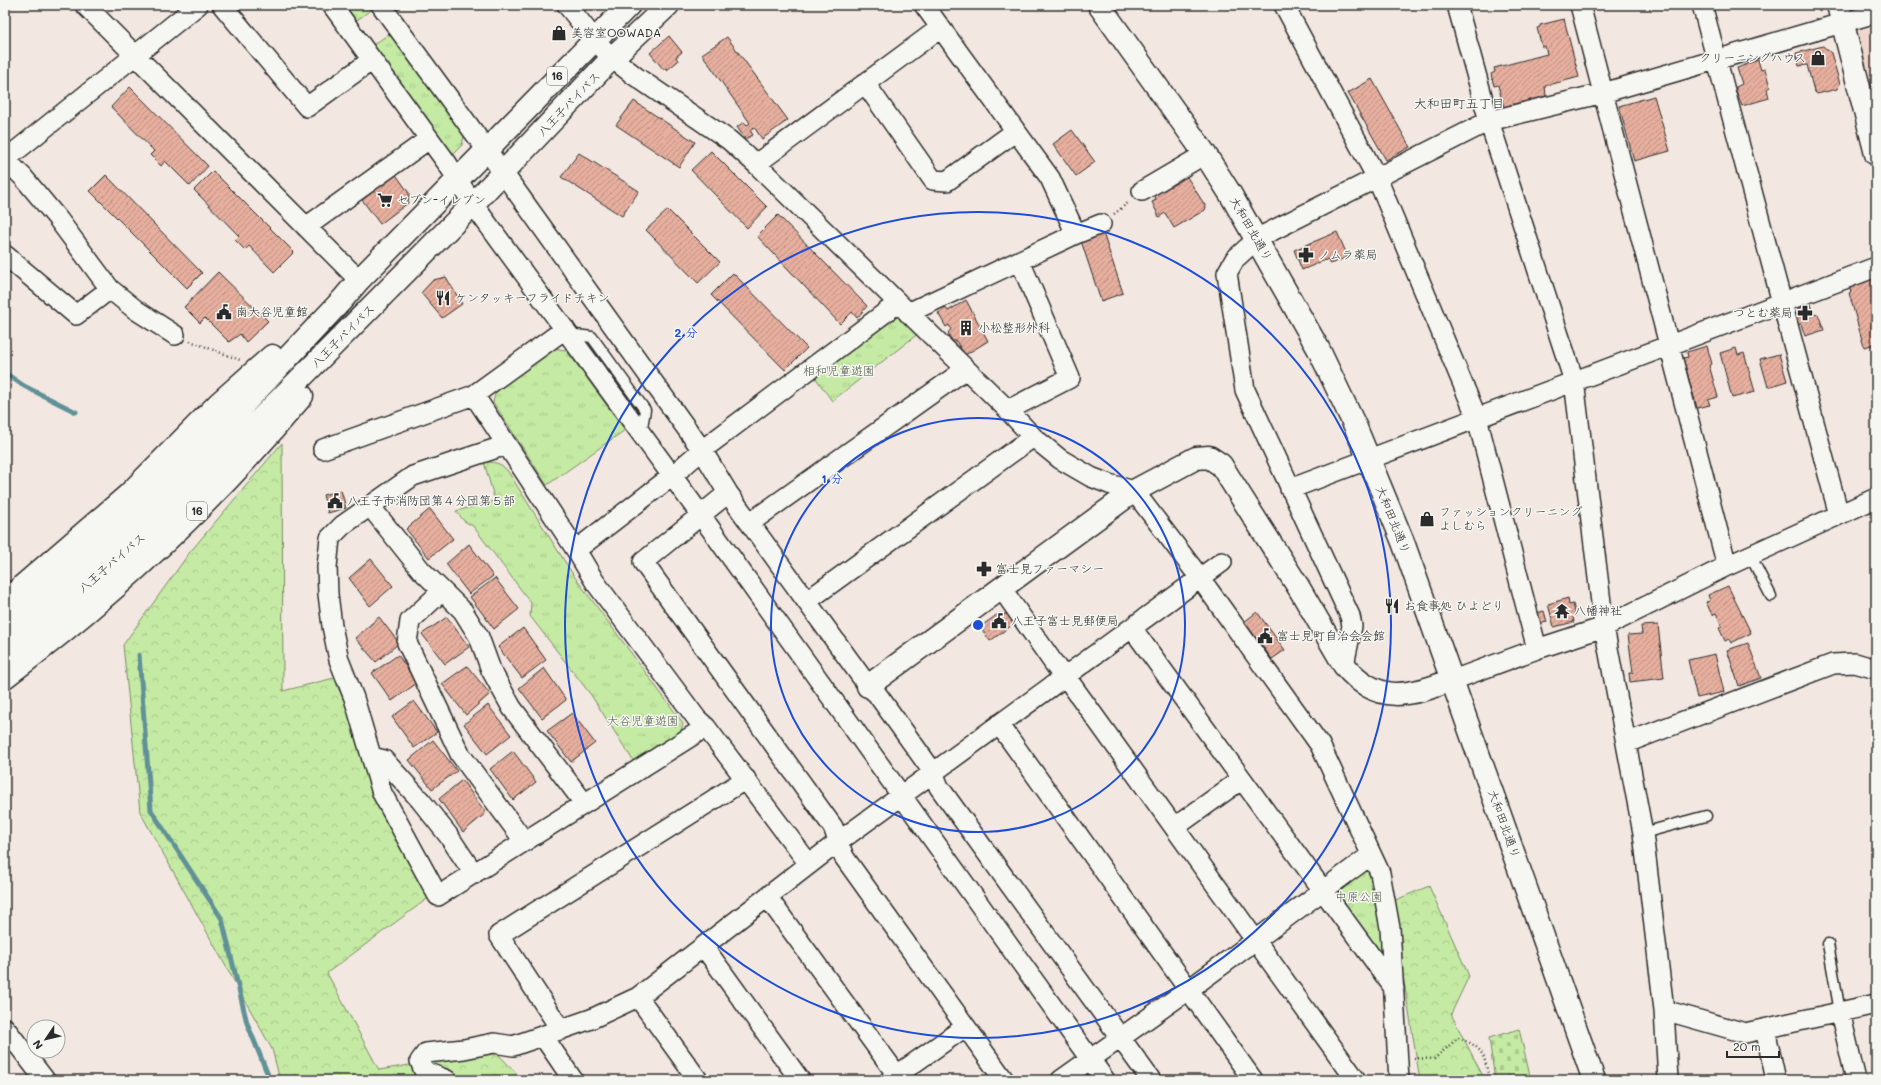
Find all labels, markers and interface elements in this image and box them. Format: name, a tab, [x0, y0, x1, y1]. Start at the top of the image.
shop icon: 美容室OOWADA	[550, 24, 568, 42]
place label: 美容室OOWADA	[571, 24, 661, 40]
place label: クリーニングハウス	[1699, 49, 1806, 65]
shop icon: クリーニングハウス	[1809, 49, 1827, 67]
road number: 16	[547, 67, 567, 85]
street label: 八王子バイパス	[533, 68, 603, 139]
district label: 大和田町五丁目	[1413, 94, 1505, 111]
supermarket icon: セブン-イレブン	[376, 191, 394, 209]
place label: セブン-イレブン	[397, 191, 486, 207]
street label: 大和田北通り	[1227, 193, 1277, 264]
pharmacy icon: ノムラ薬局	[1297, 246, 1315, 264]
place label: ノムラ薬局	[1318, 246, 1378, 262]
restaurant icon: ケンタッキーフライドチキン	[434, 289, 452, 307]
place label: ケンタッキーフライドチキン	[455, 289, 610, 305]
street label: 八王子バイパス	[307, 300, 378, 371]
public building icon: 南大谷児童館	[215, 303, 233, 321]
place label: 南大谷児童館	[236, 303, 308, 319]
place label: つとむ薬局	[1733, 304, 1793, 320]
pharmacy icon: つとむ薬局	[1796, 304, 1814, 322]
building icon: 小松整形外科	[957, 319, 975, 337]
place label: 小松整形外科	[978, 319, 1050, 335]
text: 2 分	[674, 324, 698, 340]
park label: 相和児童遊園	[803, 362, 875, 378]
text: 1 分	[821, 470, 843, 486]
street label: 大和田北通り	[1373, 483, 1415, 556]
public building icon: 八王子市消防団第４分団第５部	[326, 492, 344, 510]
place label: 八王子市消防団第４分団第５部	[347, 492, 515, 508]
road number: 16	[187, 502, 207, 520]
place label: ファッションクリーニング よしむら	[1439, 503, 1583, 533]
shop icon: ファッションクリーニング よしむら	[1418, 510, 1436, 528]
street label: 八王子バイパス	[74, 529, 148, 596]
pharmacy icon: 富士見ファーマシー	[975, 560, 993, 578]
place label: 富士見ファーマシー	[996, 560, 1104, 576]
restaurant icon: お食事処 ひよどり	[1383, 597, 1401, 615]
place label: お食事処 ひよどり	[1404, 597, 1504, 613]
temple icon: 八幡神社	[1553, 602, 1571, 620]
place label: 八幡神社	[1574, 602, 1622, 618]
public building icon: 八王子富士見郵便局	[990, 612, 1008, 630]
place label: 八王子富士見郵便局	[1011, 612, 1119, 628]
centre of rings	[971, 618, 985, 632]
public building icon: 富士見町自治会会館	[1256, 627, 1274, 645]
place label: 富士見町自治会会館	[1277, 627, 1385, 643]
park label: 大谷児童遊園	[607, 712, 679, 728]
street label: 大和田北通り	[1485, 787, 1525, 860]
park label: 中原公園	[1335, 888, 1383, 904]
north arrow	[26, 1019, 66, 1059]
scale bar	[1727, 1033, 1779, 1059]
text: N	[29, 1037, 46, 1053]
text: 20 m	[1733, 1038, 1761, 1054]

